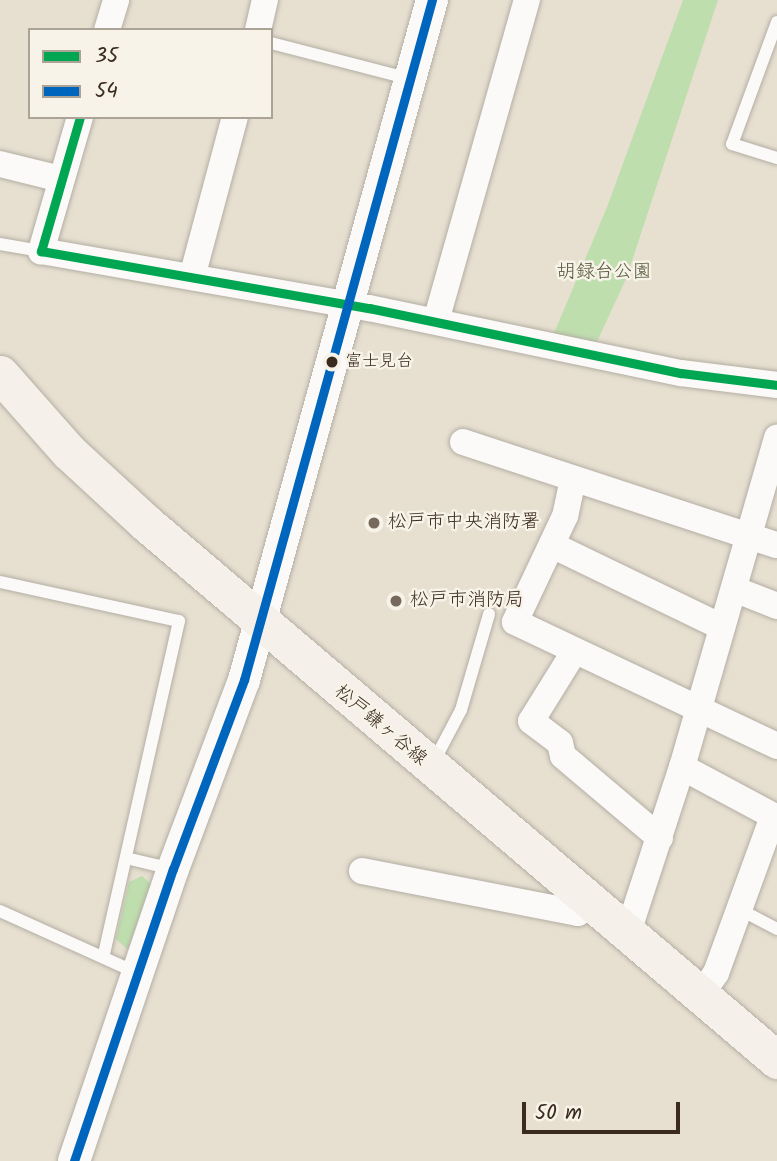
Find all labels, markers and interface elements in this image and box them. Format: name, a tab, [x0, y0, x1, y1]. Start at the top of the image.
legend	[28, 28, 273, 119]
text: 35	[95, 40, 118, 73]
text: 54	[95, 75, 118, 108]
park label: 胡録台公園	[557, 262, 651, 284]
place label: 富士見台	[345, 352, 413, 372]
marker: 富士見台	[325, 355, 339, 369]
place label: 松戸市中央消防署	[388, 512, 540, 534]
marker: 松戸市中央消防署	[366, 515, 382, 531]
place label: 松戸市消防局	[410, 590, 524, 612]
marker: 松戸市消防局	[388, 593, 404, 609]
street label: 松戸鎌ヶ谷線	[329, 681, 431, 771]
scale bar	[525, 1088, 682, 1132]
text: 50 m	[535, 1097, 582, 1130]

